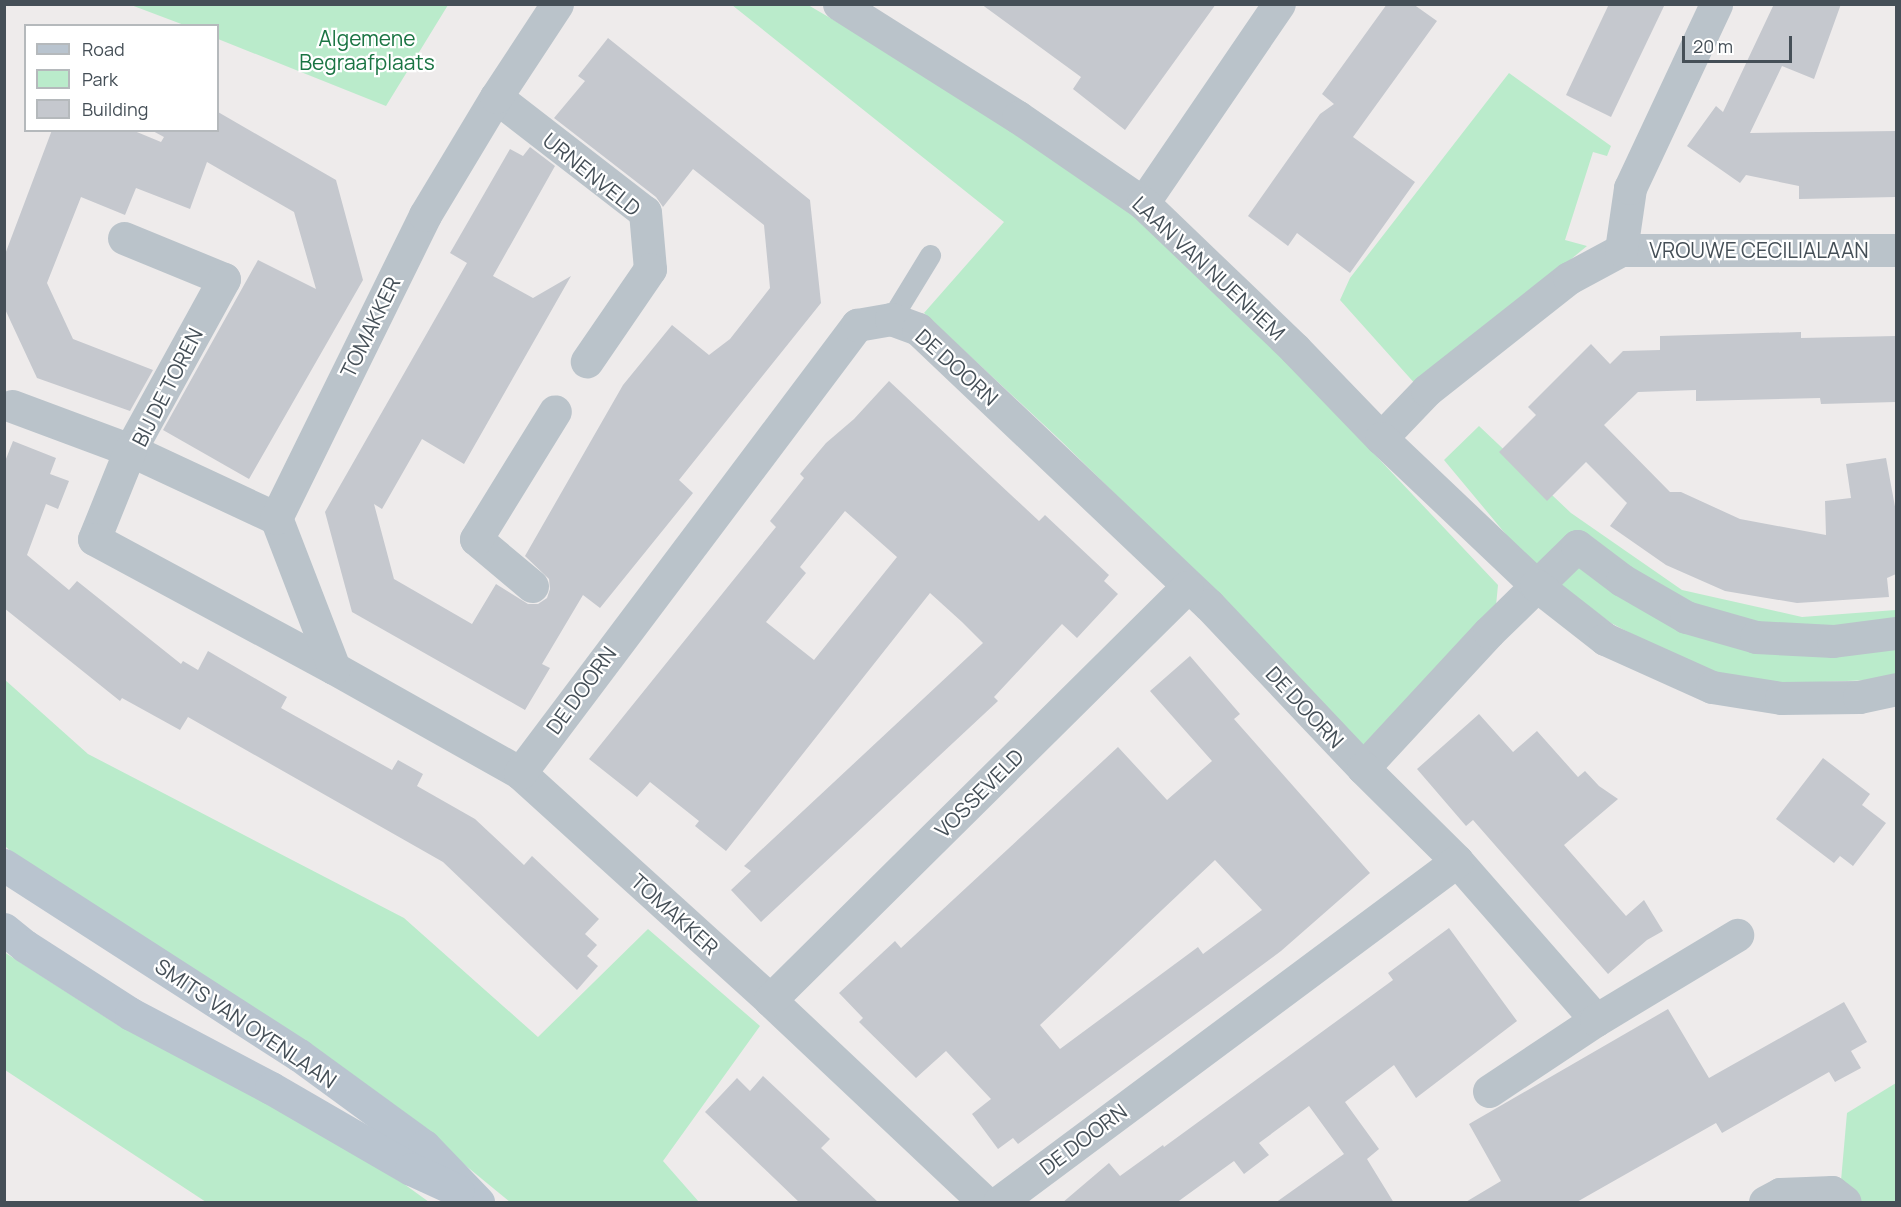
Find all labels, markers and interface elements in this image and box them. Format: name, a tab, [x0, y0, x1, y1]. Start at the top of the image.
legend	[24, 24, 219, 132]
scale bar	[1685, 24, 1794, 62]
park label: Algemene Begraafplaats	[299, 25, 435, 75]
text: 20 m	[1693, 34, 1733, 58]
text: Road	[82, 37, 125, 61]
text: Park	[82, 67, 118, 91]
text: Building	[82, 97, 148, 121]
street label: URNENVELD	[538, 127, 646, 221]
street label: LAAN VAN NUENHEM	[1128, 191, 1290, 345]
street label: VROUWE CECILIALAAN	[1649, 237, 1869, 263]
street label: TOMAKKER	[335, 273, 405, 381]
street label: DE DOORN	[911, 323, 1003, 411]
street label: BIJ DE TOREN	[126, 324, 208, 450]
street label: DE DOORN	[541, 641, 621, 739]
street label: DE DOORN	[1261, 661, 1349, 753]
street label: VOSSEVELD	[929, 743, 1029, 843]
street label: TOMAKKER	[626, 868, 724, 960]
street label: SMITS VAN OYENLAAN	[151, 953, 341, 1093]
street label: DE DOORN	[1035, 1098, 1131, 1180]

